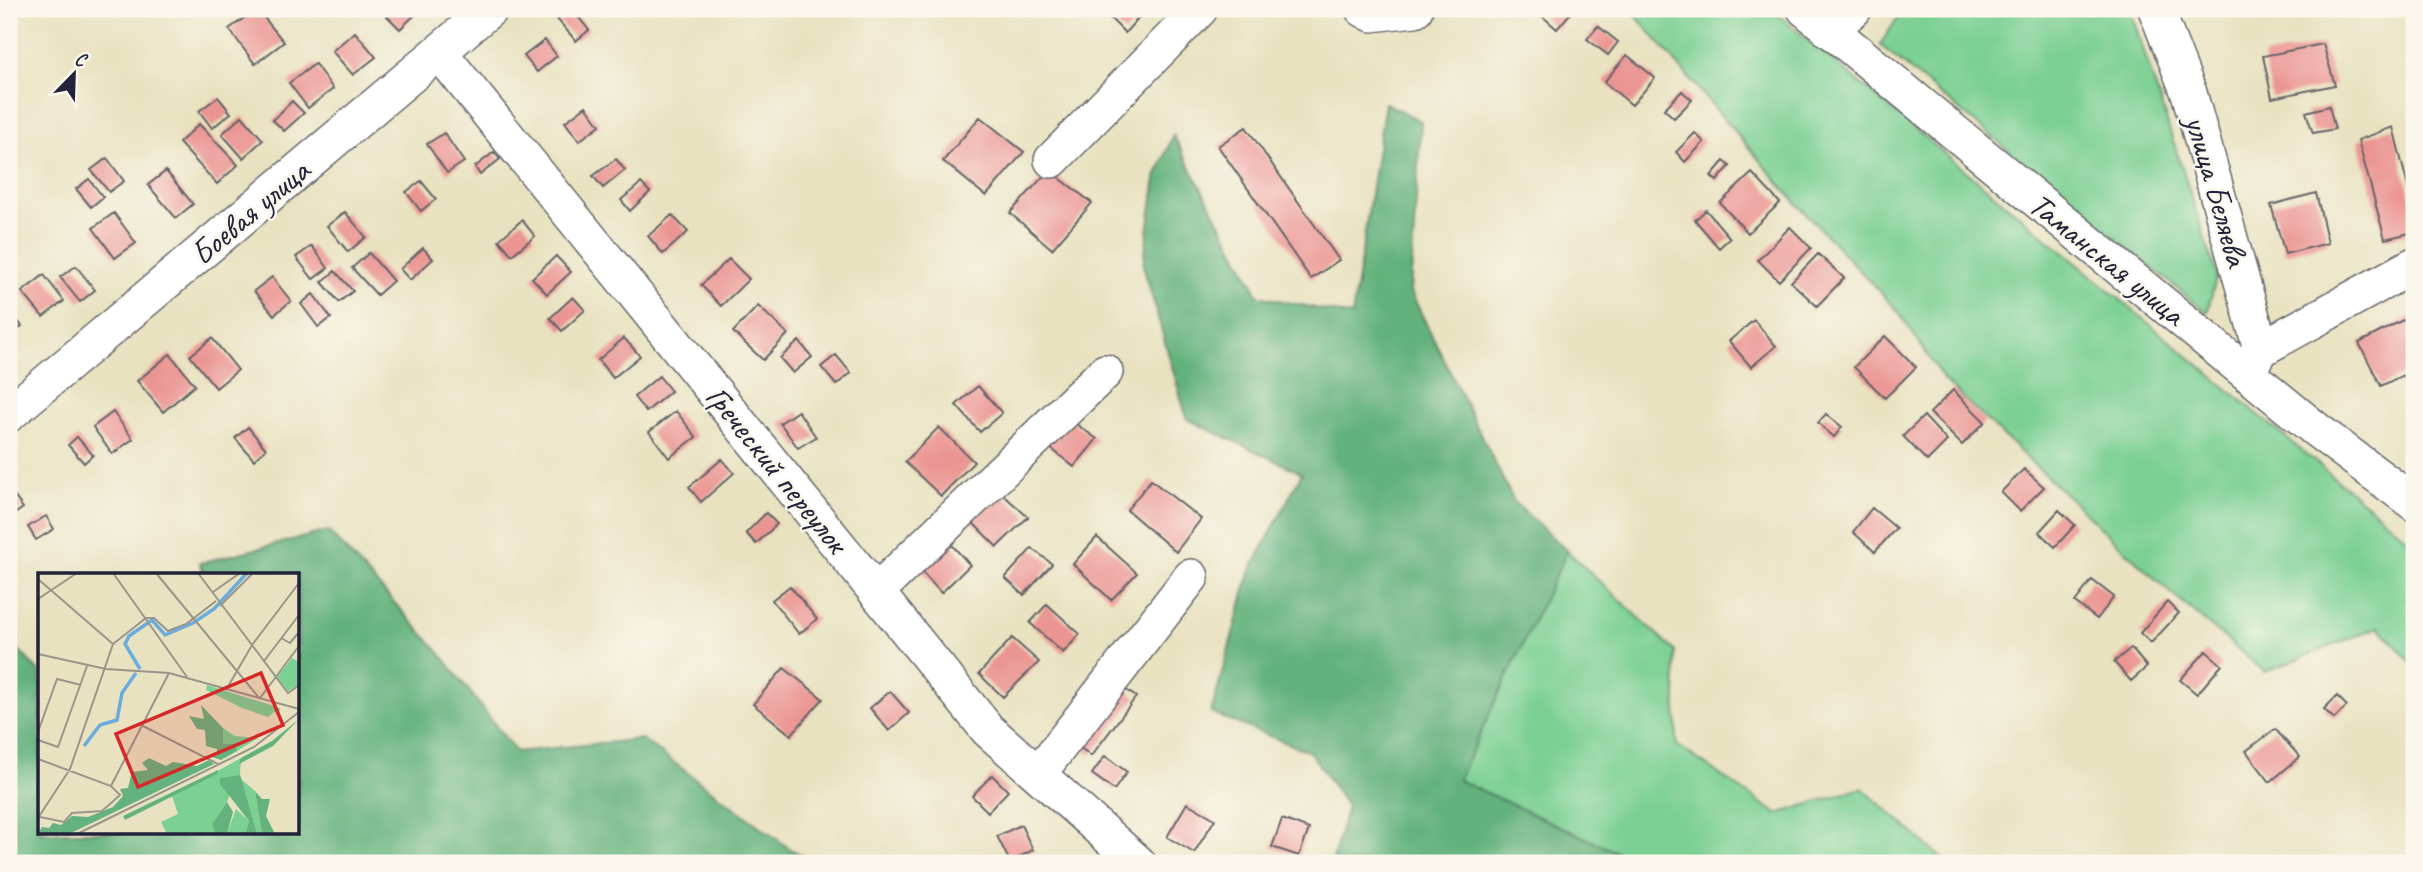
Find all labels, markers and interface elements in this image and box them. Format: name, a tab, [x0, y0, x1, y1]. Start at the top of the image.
north arrow	[38, 38, 108, 108]
text: С	[71, 46, 92, 73]
street label: улица Беляева	[2175, 109, 2259, 274]
street label: Боевая улица	[182, 148, 320, 274]
street label: Таманская улица	[2020, 183, 2196, 336]
street label: Греческий переулок	[696, 377, 859, 564]
inset map	[38, 573, 299, 834]

